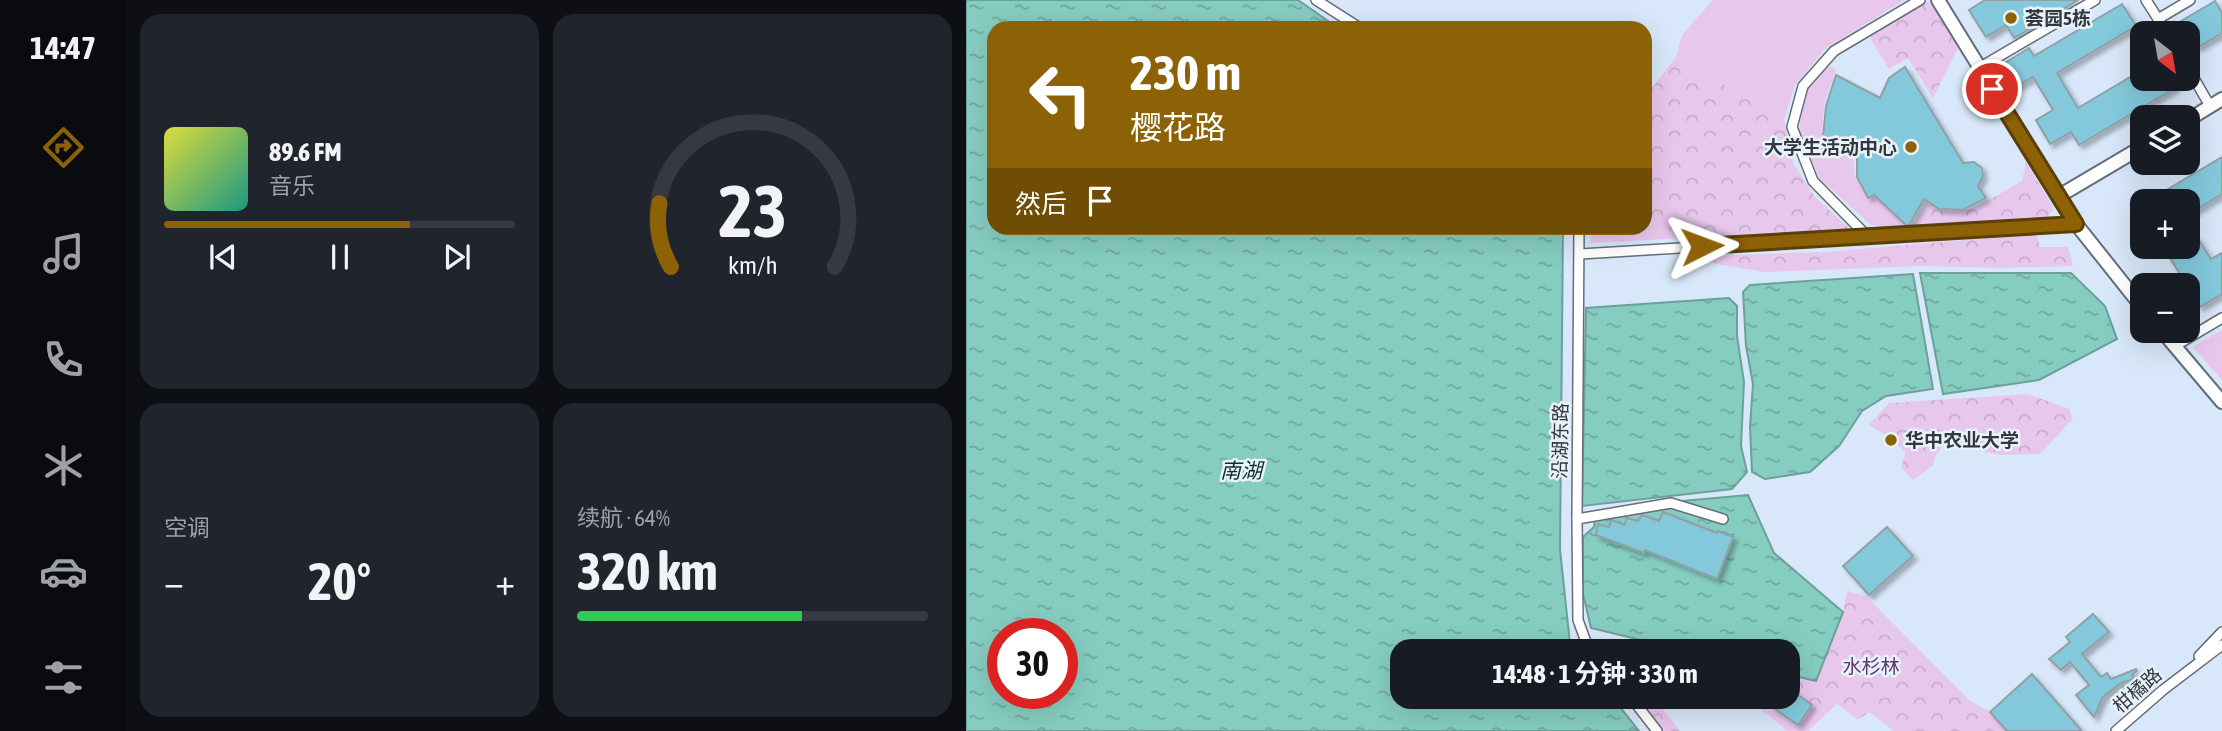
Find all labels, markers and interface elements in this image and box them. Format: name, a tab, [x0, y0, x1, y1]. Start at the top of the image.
place label: 荟园5栋	[2025, 7, 2091, 29]
marker: 荟园5栋	[2003, 10, 2019, 26]
north arrow	[2130, 21, 2200, 91]
map controls	[2130, 21, 2200, 343]
text: 14:47	[30, 29, 96, 66]
text: 230 m	[1130, 44, 1241, 100]
icon: left	[1015, 49, 1106, 140]
pin	[1962, 59, 2022, 119]
icon: arrive	[1973, 70, 2011, 108]
button: layers	[2130, 105, 2200, 175]
text: 樱花路	[1130, 109, 1226, 146]
icon: directions	[39, 123, 88, 172]
place label: 大学生活动中心	[1764, 136, 1897, 158]
text: 89.6 FM	[269, 137, 342, 167]
marker: 大学生活动中心	[1903, 139, 1919, 155]
text: 23	[718, 170, 787, 253]
text: 音乐	[269, 173, 315, 199]
icon: arrive	[1081, 182, 1119, 220]
text: 然后	[1015, 189, 1067, 219]
button: +	[2130, 189, 2200, 259]
position arrow	[1665, 209, 1739, 283]
icon: music	[39, 229, 88, 278]
icon: previous	[204, 238, 242, 276]
icon: pause	[321, 238, 359, 276]
icon: next	[438, 238, 476, 276]
text: km/h	[728, 251, 777, 279]
button: −	[2130, 273, 2200, 343]
icon: phone	[39, 335, 88, 384]
street label: 沿湖东路	[1548, 403, 1572, 479]
place label: 华中农业大学	[1905, 429, 2019, 451]
marker: 华中农业大学	[1883, 432, 1899, 448]
icon: climate	[39, 441, 88, 490]
water label: 南湖	[1220, 458, 1265, 482]
text: 续航 · 64%	[577, 505, 670, 531]
text: 空调	[164, 515, 210, 541]
text: 320 km	[577, 541, 718, 601]
icon: car	[39, 547, 88, 596]
text: 20°	[308, 551, 371, 611]
text: −	[164, 560, 184, 603]
text: +	[495, 560, 515, 603]
speed limit sign: 30	[987, 618, 1078, 709]
icon: filters	[39, 653, 88, 702]
park label: 水杉林	[1842, 655, 1900, 677]
text: 14:48 · 1 分钟 · 330 m	[1492, 659, 1698, 689]
street label: 柑橘路	[2108, 663, 2166, 717]

